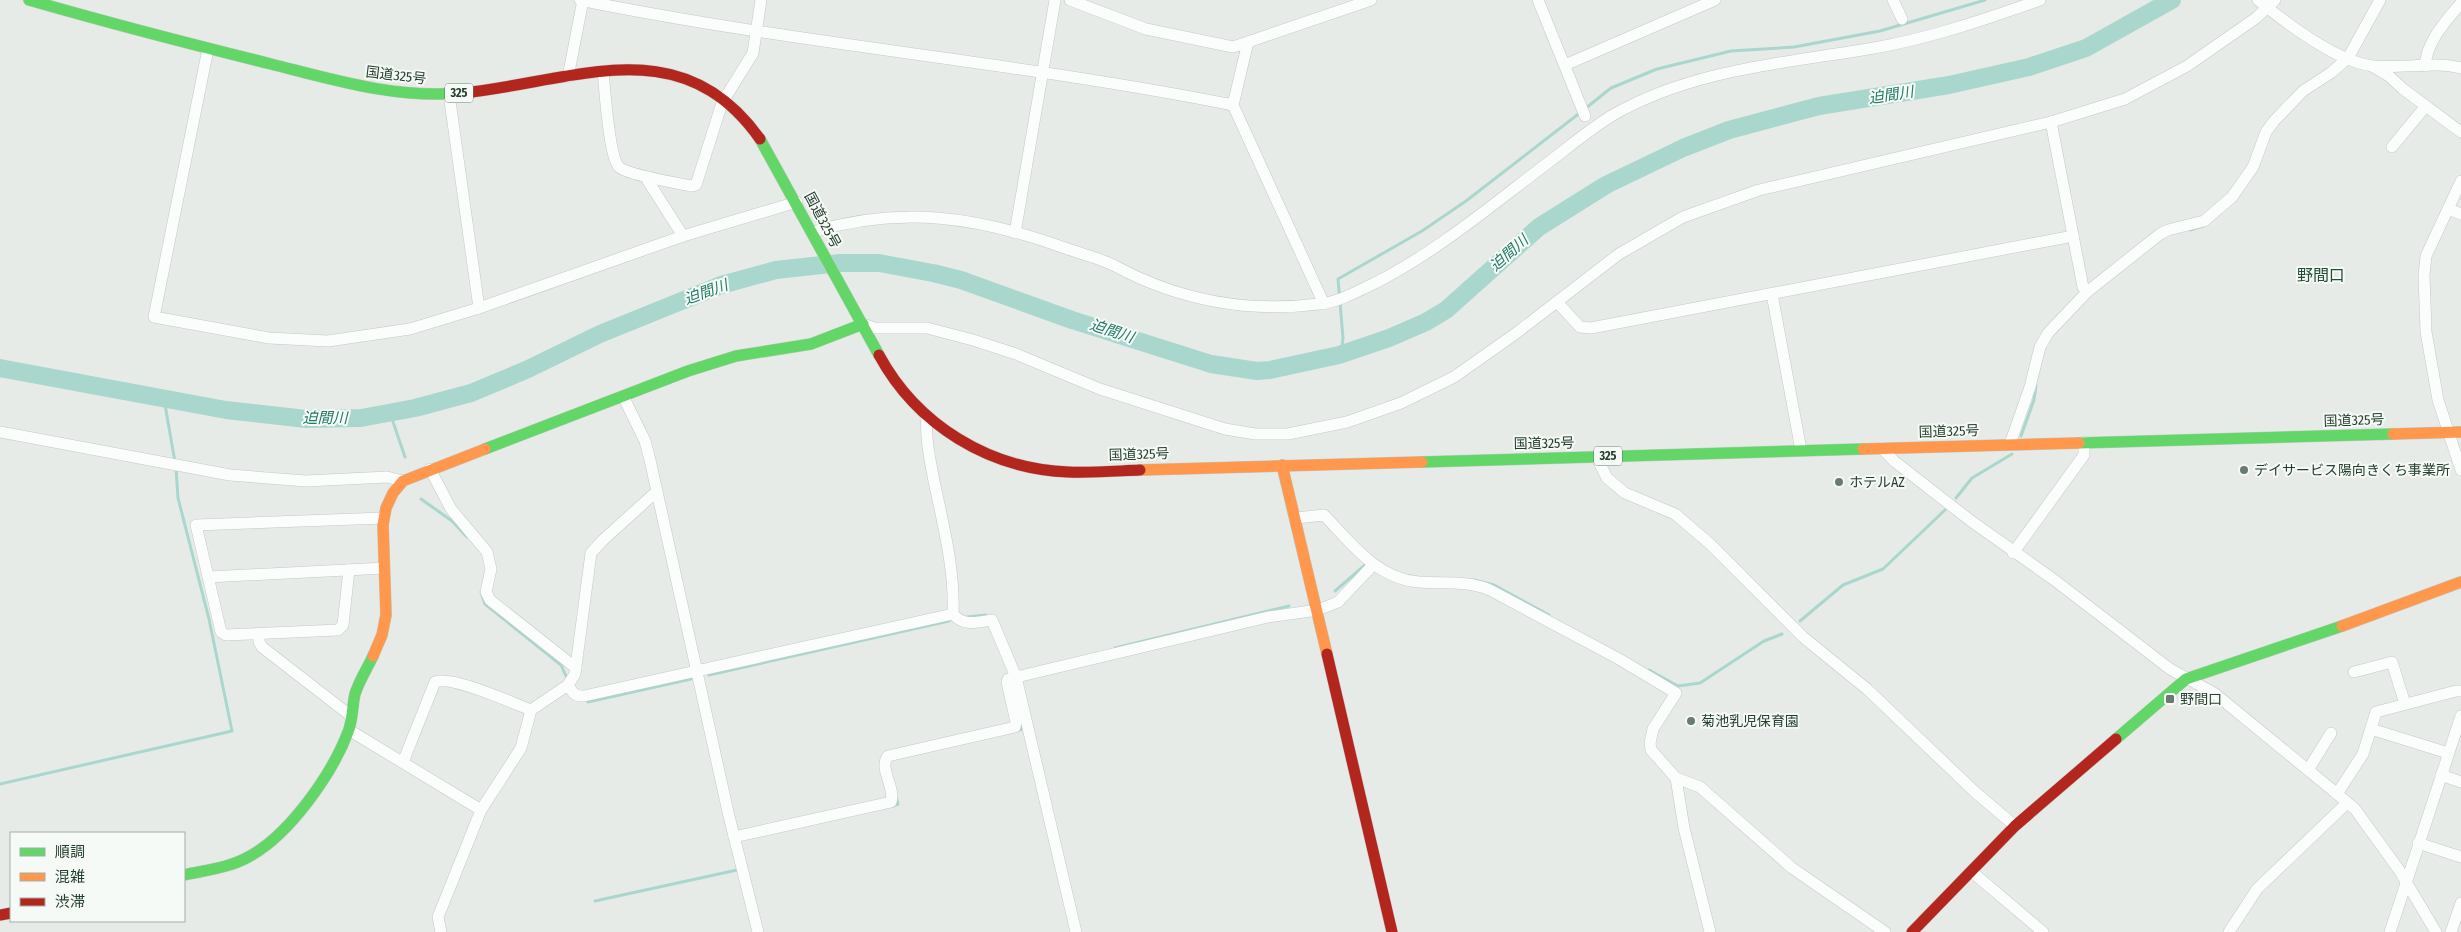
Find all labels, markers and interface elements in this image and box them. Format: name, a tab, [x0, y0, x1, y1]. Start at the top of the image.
street label: 国道325号	[365, 63, 427, 88]
water label: 迫間川	[1867, 82, 1917, 107]
road number: 325	[445, 84, 473, 102]
street label: 国道325号	[801, 189, 844, 251]
water label: 迫間川	[1486, 230, 1533, 275]
district label: 野間口	[2297, 266, 2345, 285]
water label: 迫間川	[682, 275, 732, 308]
water label: 迫間川	[1088, 315, 1138, 347]
water label: 迫間川	[302, 409, 349, 427]
street label: 国道325号	[2323, 411, 2385, 430]
street label: 国道325号	[1918, 422, 1980, 441]
street label: 国道325号	[1513, 434, 1575, 453]
street label: 国道325号	[1108, 445, 1170, 464]
road number: 325	[1594, 446, 1622, 466]
place label: デイサービス陽向きくち事業所	[2254, 462, 2450, 479]
marker: デイサービス陽向きくち事業所	[2238, 464, 2250, 476]
place label: ホテルAZ	[1849, 474, 1905, 491]
marker: ホテルAZ	[1833, 476, 1845, 488]
place label: 野間口	[2180, 691, 2222, 708]
marker: 野間口	[2164, 693, 2176, 705]
place label: 菊池乳児保育園	[1701, 713, 1799, 730]
marker: 菊池乳児保育園	[1685, 715, 1697, 727]
legend	[10, 832, 185, 922]
text: 順調	[55, 843, 85, 861]
text: 混雑	[55, 868, 85, 886]
text: 渋滞	[55, 893, 85, 911]

